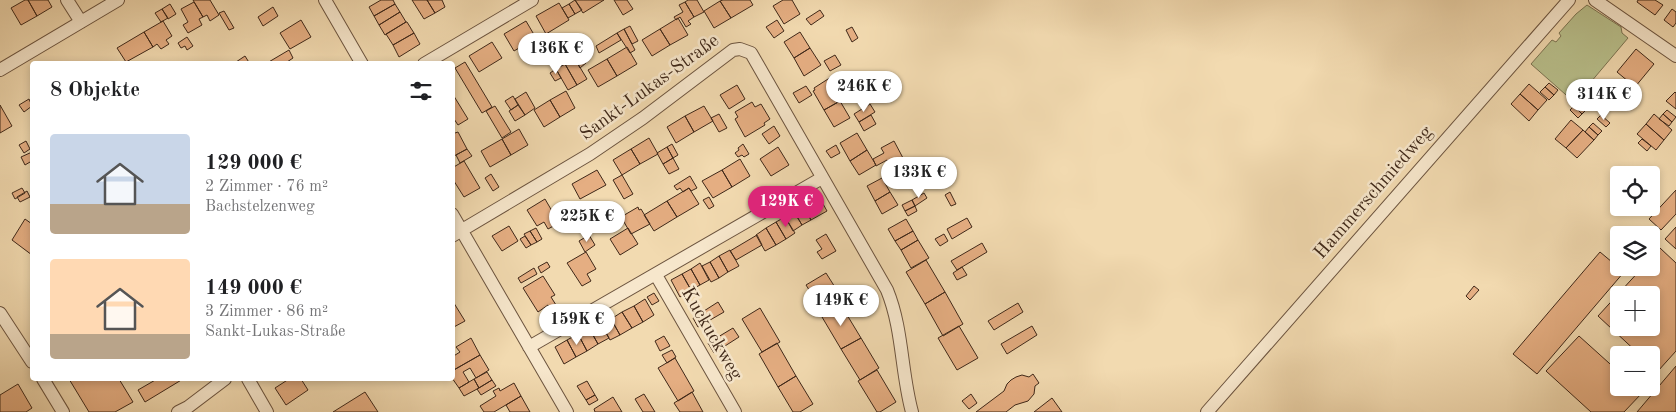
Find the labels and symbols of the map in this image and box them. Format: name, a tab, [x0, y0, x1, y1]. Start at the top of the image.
street label: Sankt-Lukas-Straße	[577, 31, 723, 145]
pin: 136K €	[515, 32, 597, 75]
pin: 246K €	[823, 70, 905, 113]
pin: 314K €	[1563, 78, 1645, 121]
street label: Hammerschmiedweg	[1311, 122, 1437, 263]
pin: 133K €	[878, 156, 960, 199]
pin: 129K €	[745, 186, 827, 228]
pin: 225K €	[546, 200, 628, 243]
street label: Kuckuckweg	[677, 284, 746, 384]
pin: 149K €	[800, 284, 882, 327]
pin: 159K €	[536, 304, 618, 346]

